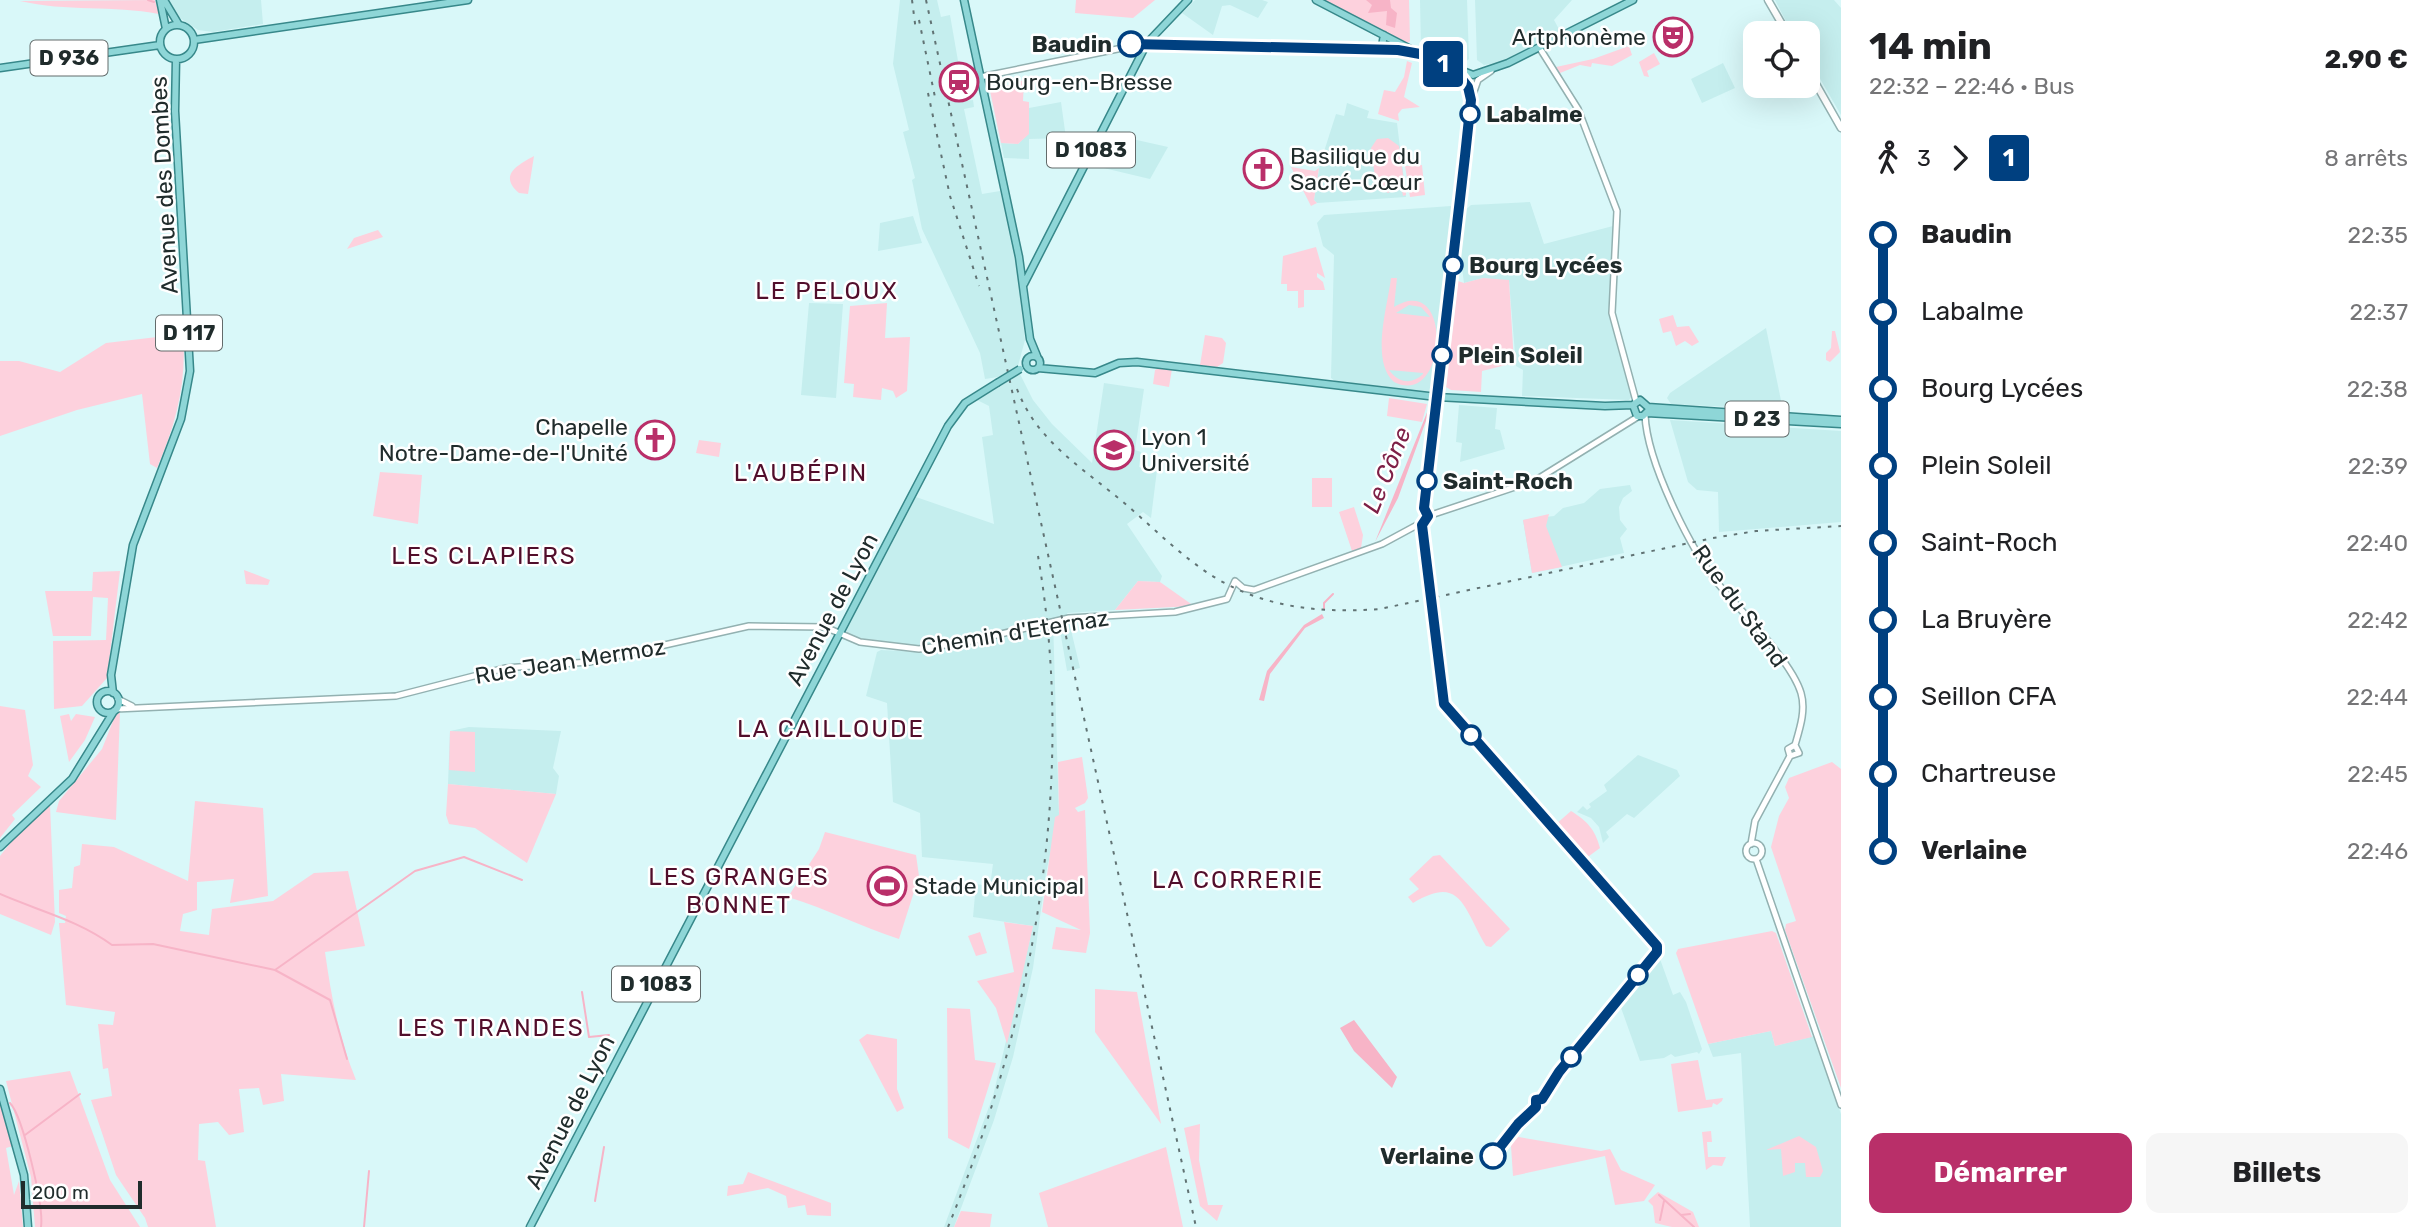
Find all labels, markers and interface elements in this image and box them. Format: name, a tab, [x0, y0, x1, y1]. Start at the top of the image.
theatre icon: Artphonème	[1652, 16, 1694, 58]
map controls	[1743, 21, 1820, 98]
button: locate	[1743, 21, 1820, 98]
place label: Artphonème	[1512, 23, 1646, 51]
text: 14 min	[1869, 23, 1992, 69]
place label: Baudin	[1032, 30, 1112, 58]
marker: Baudin	[1118, 31, 1144, 57]
road number: D 936	[31, 41, 108, 76]
line badge: 1	[1420, 41, 1466, 87]
text: 2.90 €	[2324, 44, 2408, 75]
text: 1	[1437, 50, 1449, 78]
station icon: Bourg-en-Bresse	[938, 61, 980, 103]
place label: Bourg-en-Bresse	[986, 68, 1173, 96]
text: 22:32 – 22:46 · Bus	[1869, 72, 2075, 100]
street label: Avenue des Dombes	[144, 75, 184, 295]
place label: Labalme	[1486, 100, 1583, 128]
marker: Labalme	[1460, 104, 1480, 124]
road number: D 1083	[1047, 132, 1135, 168]
icon: walk	[1869, 139, 1907, 177]
icon: forward	[1941, 139, 1979, 177]
place label: Basilique du Sacré-Cœur	[1290, 142, 1422, 196]
text: 3	[1917, 144, 1931, 172]
text: 1	[2003, 144, 2015, 172]
text: 8 arrêts	[2324, 144, 2408, 172]
church icon: Basilique du Sacré-Cœur	[1242, 148, 1284, 190]
text: Baudin	[1921, 219, 2012, 250]
text: 22:35	[2348, 221, 2408, 249]
place label: Bourg Lycées	[1469, 251, 1623, 279]
marker: Bourg Lycées	[1443, 255, 1463, 275]
district label: LE PELOUX	[755, 277, 899, 305]
text: Labalme	[1921, 296, 2024, 327]
text: 22:37	[2349, 298, 2408, 326]
road number: D 117	[156, 316, 222, 350]
place label: Plein Soleil	[1458, 341, 1583, 369]
marker: Plein Soleil	[1432, 345, 1452, 365]
text: Bourg Lycées	[1921, 373, 2083, 404]
text: 22:38	[2347, 375, 2408, 403]
road number: D 23	[1726, 402, 1788, 436]
place label: Chapelle Notre-Dame-de-l'Unité	[379, 413, 628, 467]
church icon: Chapelle Notre-Dame-de-l'Unité	[634, 419, 676, 461]
place label: Lyon 1 Université	[1141, 423, 1250, 477]
water label: Le Cône	[1357, 423, 1417, 517]
school or university icon: Lyon 1 Université	[1093, 429, 1135, 471]
text: Plein Soleil	[1921, 450, 2052, 481]
text: 22:39	[2348, 452, 2408, 480]
district label: L'AUBÉPIN	[734, 459, 868, 487]
place label: Saint-Roch	[1443, 467, 1573, 495]
marker: Saint-Roch	[1417, 471, 1437, 491]
text: Saint-Roch	[1921, 527, 2058, 558]
street label: Avenue de Lyon	[780, 528, 884, 690]
text: 22:40	[2346, 529, 2408, 557]
street label: Rue du Stand	[1686, 539, 1794, 673]
district label: LES CLAPIERS	[391, 542, 577, 570]
street label: Chemin d'Eternaz	[919, 603, 1111, 661]
text: La Bruyère	[1921, 604, 2052, 635]
text: 22:42	[2347, 606, 2408, 634]
street label: Rue Jean Mermoz	[473, 632, 667, 690]
text: Seillon CFA	[1921, 681, 2057, 712]
text: 22:44	[2347, 683, 2408, 711]
district label: LA CAILLOUDE	[737, 715, 925, 743]
unlabelled marker	[1461, 725, 1481, 745]
text: Chartreuse	[1921, 758, 2056, 789]
text: 22:45	[2347, 760, 2408, 788]
text: Verlaine	[1921, 835, 2027, 866]
text: 22:46	[2347, 837, 2408, 865]
district label: LES GRANGES BONNET	[648, 863, 830, 919]
sports icon: Stade Municipal	[866, 865, 908, 907]
district label: LA CORRERIE	[1152, 866, 1324, 894]
place label: Stade Municipal	[914, 872, 1084, 900]
unlabelled marker	[1628, 965, 1648, 985]
road number: D 1083	[612, 967, 700, 1002]
district label: LES TIRANDES	[397, 1014, 585, 1042]
street label: Avenue de Lyon	[519, 1031, 621, 1193]
unlabelled marker	[1561, 1047, 1581, 1067]
button: Démarrer	[1869, 1133, 2132, 1213]
button: Billets	[2146, 1133, 2408, 1213]
place label: Verlaine	[1380, 1142, 1474, 1170]
marker: Verlaine	[1480, 1143, 1506, 1169]
scale bar	[21, 1178, 142, 1210]
text: 200 m	[32, 1181, 89, 1204]

